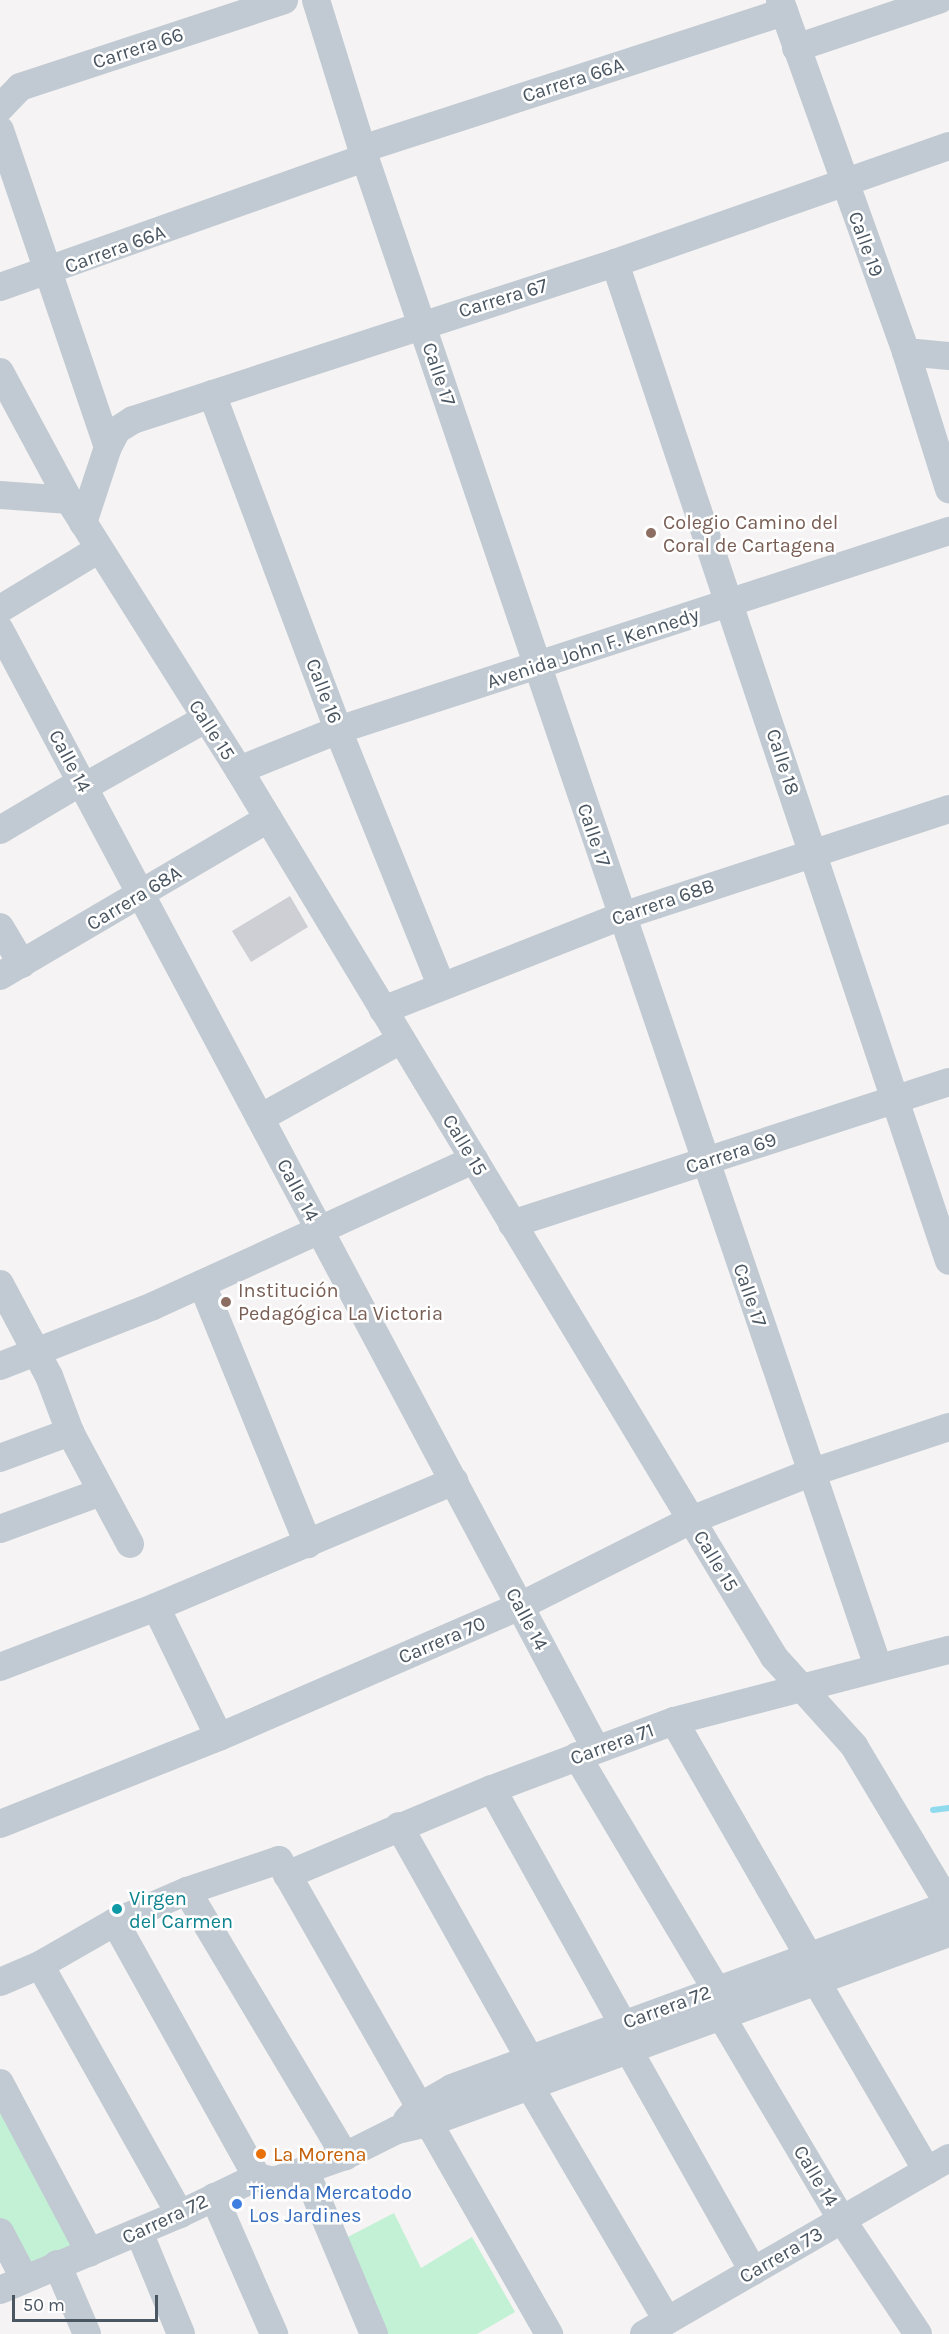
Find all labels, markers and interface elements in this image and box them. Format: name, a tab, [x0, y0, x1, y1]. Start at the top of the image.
street label: Carrera 66	[90, 22, 186, 74]
street label: Carrera 66A	[519, 52, 627, 108]
street label: Calle 19	[843, 208, 889, 280]
street label: Carrera 66A	[61, 220, 169, 278]
street label: Carrera 67	[456, 273, 550, 323]
street label: Calle 17	[417, 339, 461, 409]
place label: Colegio Camino del Coral de Cartagena	[663, 510, 838, 557]
marker: Colegio Camino del Coral de Cartagena	[644, 526, 658, 540]
street label: Avenida John F. Kennedy	[484, 602, 702, 694]
street label: Calle 16	[301, 655, 347, 727]
street label: Calle 15	[184, 695, 240, 765]
street label: Calle 14	[44, 726, 96, 796]
street label: Calle 18	[761, 726, 805, 798]
street label: Calle 17	[572, 800, 616, 870]
street label: Carrera 68A	[82, 860, 186, 936]
street label: Carrera 68B	[608, 873, 718, 931]
street label: Calle 15	[437, 1110, 493, 1180]
street label: Carrera 69	[683, 1127, 779, 1179]
street label: Calle 14	[272, 1155, 324, 1225]
street label: Calle 17	[728, 1260, 772, 1330]
place label: Institución Pedagógica La Victoria	[238, 1278, 443, 1325]
marker: Institución Pedagógica La Victoria	[219, 1295, 233, 1309]
street label: Calle 15	[688, 1526, 744, 1596]
street label: Calle 14	[501, 1584, 553, 1654]
street label: Carrera 70	[395, 1611, 489, 1669]
street label: Carrera 71	[567, 1718, 657, 1770]
place label: Virgen del Carmen	[129, 1886, 233, 1933]
marker: Virgen del Carmen	[110, 1902, 124, 1916]
street label: Carrera 72	[620, 1980, 714, 2034]
street label: Calle 14	[788, 2141, 844, 2211]
place label: La Morena	[273, 2142, 367, 2166]
marker: La Morena	[254, 2147, 268, 2161]
place label: Tienda Mercatodo Los Jardines	[249, 2180, 412, 2227]
street label: Carrera 72	[118, 2189, 212, 2249]
marker: Tienda Mercatodo Los Jardines	[230, 2197, 244, 2211]
street label: Carrera 73	[735, 2222, 827, 2288]
scale bar	[15, 2283, 160, 2321]
text: 50 m	[23, 2294, 65, 2316]

